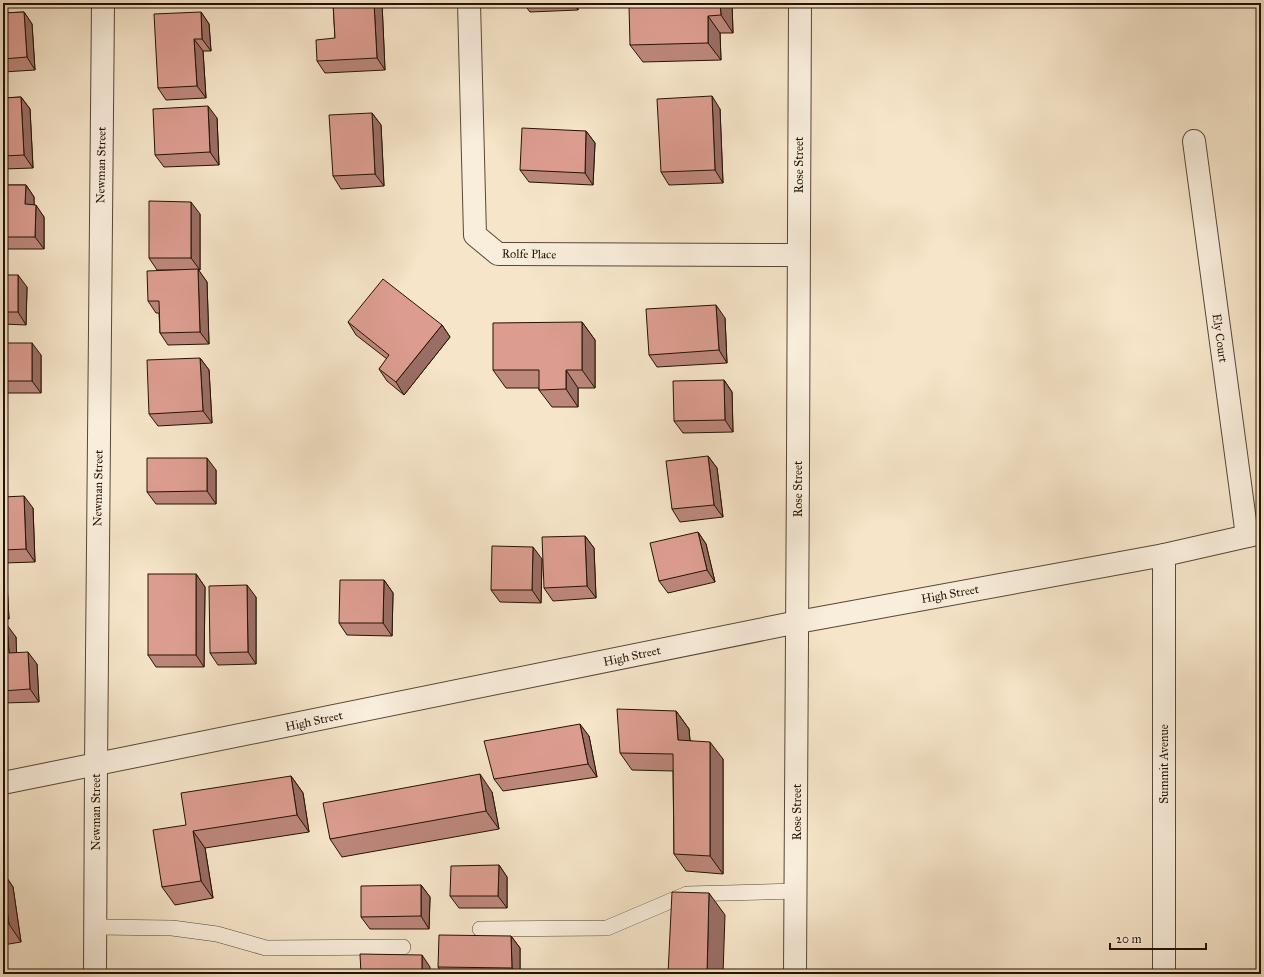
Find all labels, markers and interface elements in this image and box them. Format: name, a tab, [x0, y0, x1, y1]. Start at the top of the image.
street label: Newman Street	[93, 126, 109, 204]
street label: Rose Street	[792, 136, 806, 193]
street label: Rolfe Place	[502, 247, 556, 261]
street label: Ely Court	[1210, 313, 1230, 364]
street label: Newman Street	[90, 449, 106, 527]
street label: Rose Street	[791, 460, 805, 517]
street label: High Street	[920, 582, 981, 607]
street label: High Street	[602, 643, 663, 670]
street label: High Street	[284, 708, 345, 735]
street label: Summit Avenue	[1157, 724, 1171, 804]
street label: Newman Street	[89, 773, 103, 850]
street label: Rose Street	[790, 783, 804, 840]
scale bar	[1110, 925, 1206, 951]
text: 20 m	[1116, 932, 1142, 946]

